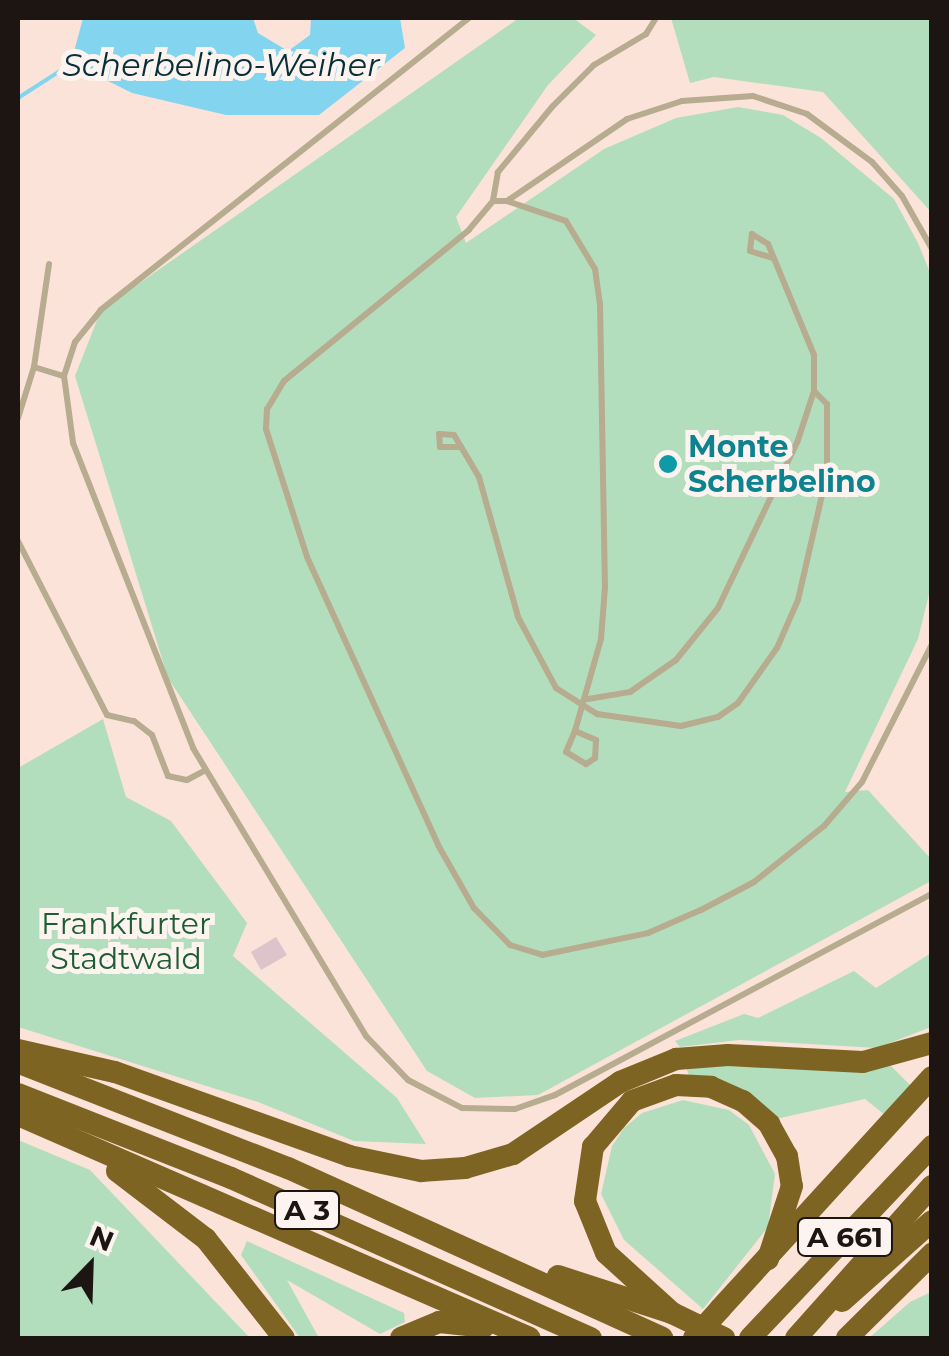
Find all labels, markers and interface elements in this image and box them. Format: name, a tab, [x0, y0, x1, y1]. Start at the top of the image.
water label: Scherbelino-Weiher	[62, 46, 380, 84]
place label: Monte Scherbelino	[688, 429, 876, 500]
marker: Monte Scherbelino	[657, 453, 679, 475]
park label: Frankfurter Stadtwald	[41, 906, 211, 976]
road number: A 3	[272, 1187, 342, 1233]
road number: A 661	[795, 1214, 895, 1260]
north arrow	[40, 1216, 140, 1316]
text: N	[85, 1218, 119, 1258]

